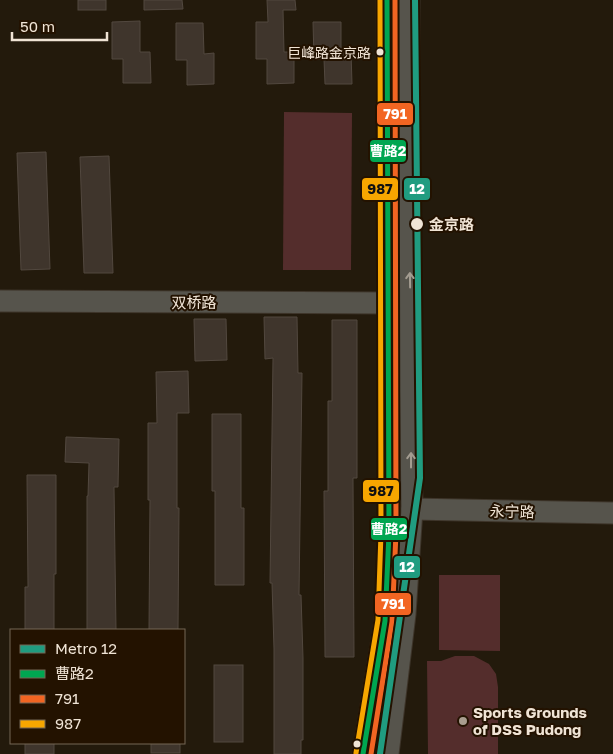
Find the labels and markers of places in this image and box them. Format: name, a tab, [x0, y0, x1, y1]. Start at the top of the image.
place label: 巨峰路金京路	[287, 44, 371, 61]
marker: 巨峰路金京路	[375, 47, 385, 57]
place label: 金京路	[429, 215, 474, 233]
marker: 金京路	[409, 216, 425, 232]
place label: Sports Grounds of DSS Pudong	[473, 703, 587, 738]
marker: Sports Grounds of DSS Pudong	[457, 715, 469, 727]
unlabelled marker	[352, 739, 362, 749]

